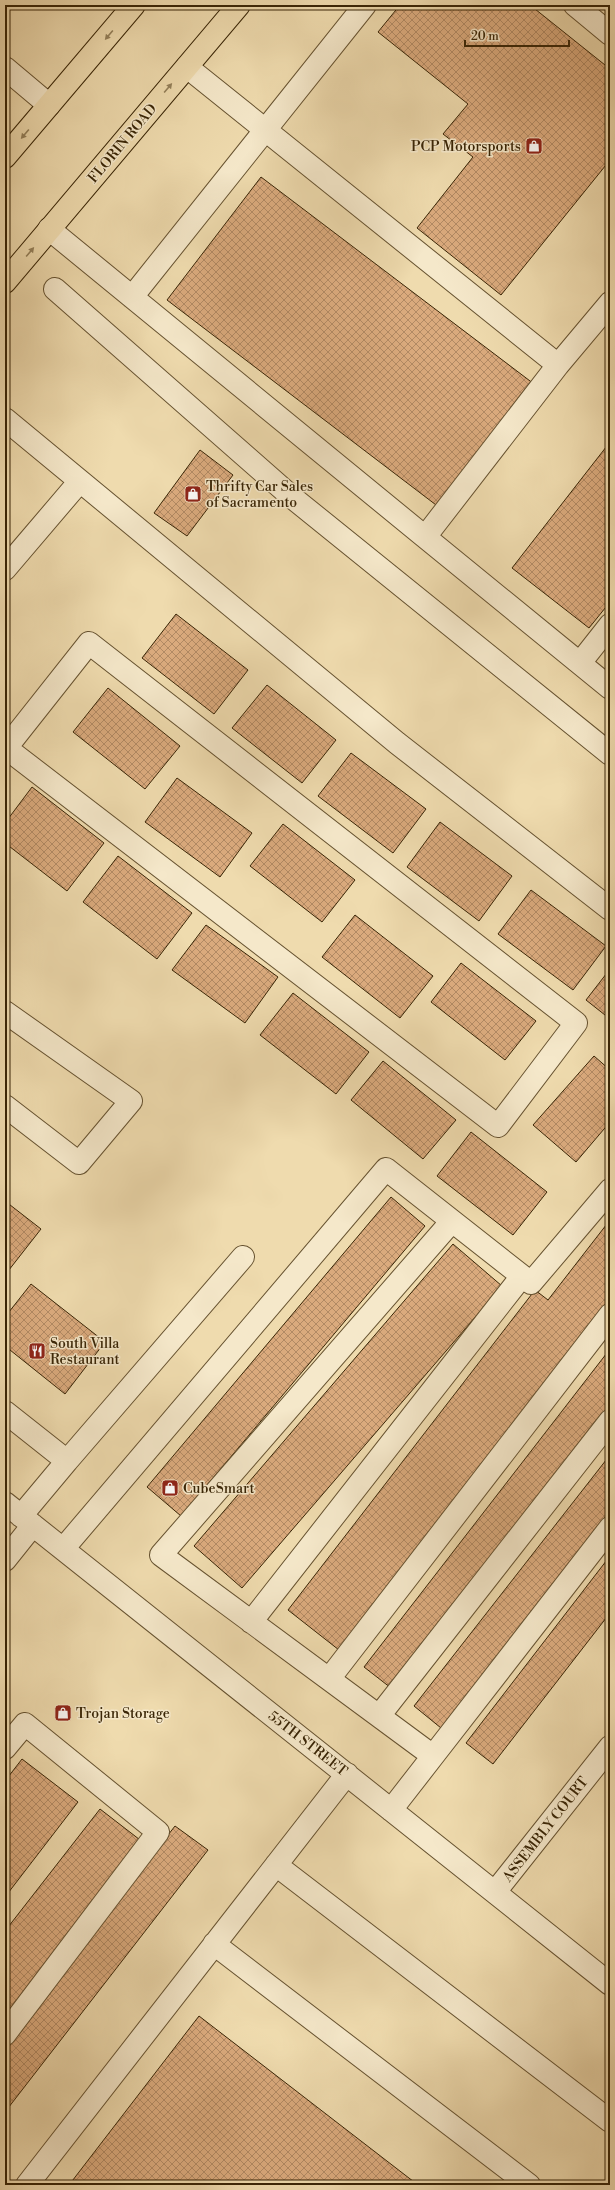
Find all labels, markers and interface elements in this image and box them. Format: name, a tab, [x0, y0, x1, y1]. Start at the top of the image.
scale bar	[465, 22, 569, 48]
one-way arrow	[104, 29, 113, 40]
text: 20 m	[471, 29, 499, 44]
one-way arrow	[164, 83, 173, 94]
street label: FLORIN ROAD	[84, 100, 161, 187]
one-way arrow	[20, 129, 29, 139]
shop icon: PCP Motorsports	[524, 136, 544, 156]
place label: PCP Motorsports	[411, 138, 521, 156]
one-way arrow	[26, 246, 35, 257]
place label: Thrifty Car Sales of Sacramento	[206, 478, 313, 512]
shop icon: Thrifty Car Sales of Sacramento	[183, 484, 203, 504]
place label: South Villa Restaurant	[50, 1335, 120, 1369]
restaurant icon: South Villa Restaurant	[27, 1341, 47, 1361]
shop icon: CubeSmart	[160, 1478, 180, 1498]
place label: CubeSmart	[183, 1480, 254, 1498]
shop icon: Trojan Storage	[53, 1703, 73, 1723]
place label: Trojan Storage	[76, 1705, 170, 1723]
street label: 55TH STREET	[264, 1707, 351, 1780]
street label: ASSEMBLY COURT	[498, 1773, 593, 1887]

